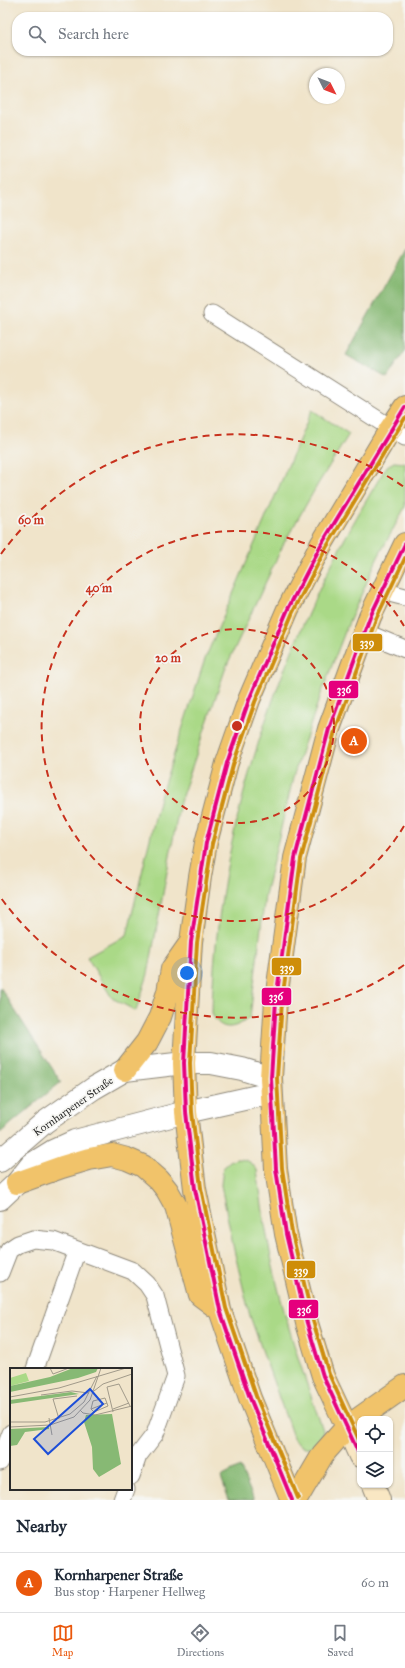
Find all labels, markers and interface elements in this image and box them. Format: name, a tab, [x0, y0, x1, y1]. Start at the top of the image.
search box	[12, 12, 393, 56]
icon: search	[26, 23, 48, 45]
text: Search here	[58, 25, 129, 43]
north arrow	[309, 68, 345, 104]
text: 60 m	[18, 513, 45, 527]
text: 40 m	[86, 581, 113, 596]
line badge: 339	[352, 633, 383, 652]
text: 339	[360, 636, 374, 650]
text: 20 m	[155, 651, 182, 665]
line badge: 336	[328, 680, 359, 699]
text: 336	[337, 683, 353, 697]
centre of rings	[230, 719, 244, 733]
pin: A	[341, 726, 367, 756]
line badge: 339	[271, 957, 302, 976]
text: 339	[280, 961, 294, 975]
your location	[177, 963, 197, 983]
line badge: 336	[261, 987, 292, 1006]
text: 336	[269, 990, 285, 1004]
street label: Kornharpener Straße	[31, 1074, 116, 1139]
line badge: 339	[286, 1260, 316, 1279]
text: 339	[294, 1264, 308, 1278]
line badge: 336	[288, 1299, 319, 1319]
text: 336	[297, 1303, 313, 1317]
inset map	[10, 1368, 132, 1490]
map controls	[357, 1416, 393, 1488]
button: locate	[357, 1416, 393, 1452]
button: layers	[357, 1452, 393, 1488]
text: Nearby	[16, 1516, 67, 1537]
text: Kornharpener Straße	[54, 1566, 183, 1584]
text: A	[25, 1575, 33, 1591]
text: 60 m	[361, 1575, 389, 1591]
text: Bus stop · Harpener Hellweg	[54, 1584, 205, 1600]
tab: Map	[52, 1622, 74, 1659]
tab: Directions	[177, 1622, 224, 1659]
tab: Saved	[327, 1622, 353, 1659]

